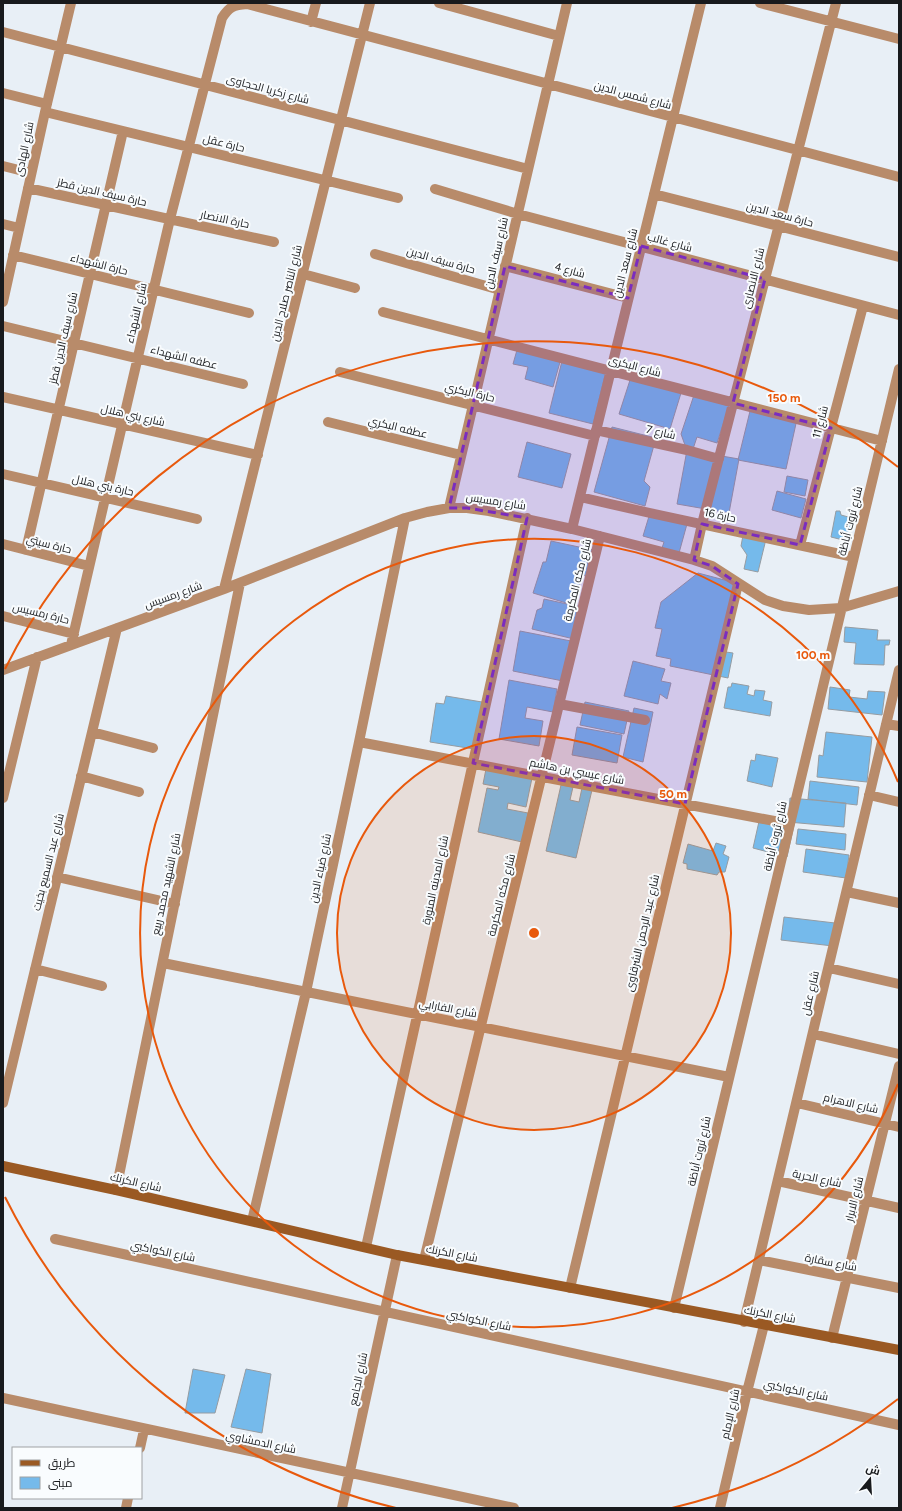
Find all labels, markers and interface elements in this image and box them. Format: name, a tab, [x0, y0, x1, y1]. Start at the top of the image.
street label: شارع زكريا الحجاوى	[225, 72, 311, 108]
street label: شارع شمس الدين	[593, 79, 673, 113]
street label: شارع الهادى	[12, 121, 38, 178]
street label: حارة عقل	[202, 132, 246, 155]
street label: حارة سيف الدين قطز	[55, 176, 148, 209]
street label: حارة سعد الدين	[745, 199, 815, 230]
street label: حارة الانصار	[198, 208, 251, 231]
street label: شارع سيف الدين	[482, 216, 512, 290]
street label: شارع سعد الدين	[611, 227, 641, 299]
street label: شارع غالب	[646, 230, 694, 256]
street label: شارع الناصر صلاح الدين	[268, 243, 306, 343]
street label: حارة سيف الدين	[405, 245, 477, 276]
street label: شارع الانصارى	[740, 246, 768, 310]
street label: حارة الشهداء	[69, 251, 129, 278]
street label: شارع 4	[553, 260, 586, 282]
street label: شارع الشهداء	[123, 282, 151, 345]
street label: شارع سيف الدين قطز	[46, 291, 81, 387]
street label: عطفه الشهداء	[149, 343, 219, 372]
street label: شارع البكرى	[607, 353, 662, 381]
street label: حارة البكري	[443, 380, 496, 407]
text: 150 m	[767, 391, 801, 405]
street label: شارع بني هلال	[99, 402, 166, 431]
street label: شارع 11	[810, 404, 832, 440]
street label: عطفه البكري	[366, 414, 429, 443]
street label: شارع 7	[645, 423, 677, 443]
street label: حارة بني هلال	[70, 472, 135, 501]
street label: شارع ثروت أباظة	[835, 485, 866, 558]
street label: شارع رمسيس	[465, 490, 527, 514]
street label: حارة 16	[703, 506, 737, 525]
street label: حارة سيتي	[25, 533, 73, 558]
street label: شارع مكه المكرمة	[561, 537, 595, 623]
street label: شارع رمسيس	[143, 579, 204, 613]
street label: حارة رمسيس	[11, 600, 70, 627]
text: 100 m	[796, 648, 830, 662]
street label: شارع عيسي بن هاشم	[528, 756, 625, 788]
text: 50 m	[659, 787, 687, 801]
street label: شارع ثروت أباظة	[760, 800, 791, 873]
street label: شارع عبد السميع بخيت	[30, 812, 68, 912]
street label: شارع الشهيد محمد ربيع	[149, 832, 185, 937]
street label: شارع ضياء الدين	[307, 832, 335, 904]
street label: شارع المدينه المنورة	[420, 834, 452, 926]
street label: شارع مكه المكرمة	[485, 852, 519, 938]
street label: شارع عبد الرحمن الشرقاوى	[623, 873, 663, 993]
centre of rings	[527, 926, 541, 940]
street label: شارع عقل	[799, 970, 823, 1017]
street label: شارع الفارابي	[417, 997, 478, 1022]
street label: شارع الاهرام	[822, 1091, 880, 1117]
street label: شارع ثروت أباظة	[684, 1115, 715, 1188]
street label: شارع الحرية	[791, 1167, 843, 1191]
street label: شارع الكرنك	[109, 1170, 163, 1196]
street label: شارع الابرار	[842, 1175, 867, 1224]
street label: شارع الكواكبي	[129, 1238, 196, 1267]
street label: شارع الكرنك	[425, 1242, 479, 1266]
street label: شارع سقارة	[804, 1251, 858, 1275]
street label: شارع الكرنك	[743, 1303, 797, 1327]
street label: شارع الكواكبي	[445, 1307, 512, 1336]
street label: شارع الجامع	[347, 1351, 371, 1407]
street label: شارع الكواكبي	[762, 1377, 829, 1406]
street label: شارع الإمام	[718, 1388, 744, 1441]
street label: شارع الدمشاوي	[224, 1429, 297, 1458]
legend	[12, 1447, 142, 1499]
text: طريق	[48, 1456, 76, 1470]
north arrow	[850, 1459, 890, 1499]
text: ش	[864, 1462, 882, 1478]
text: مبنى	[48, 1476, 73, 1490]

